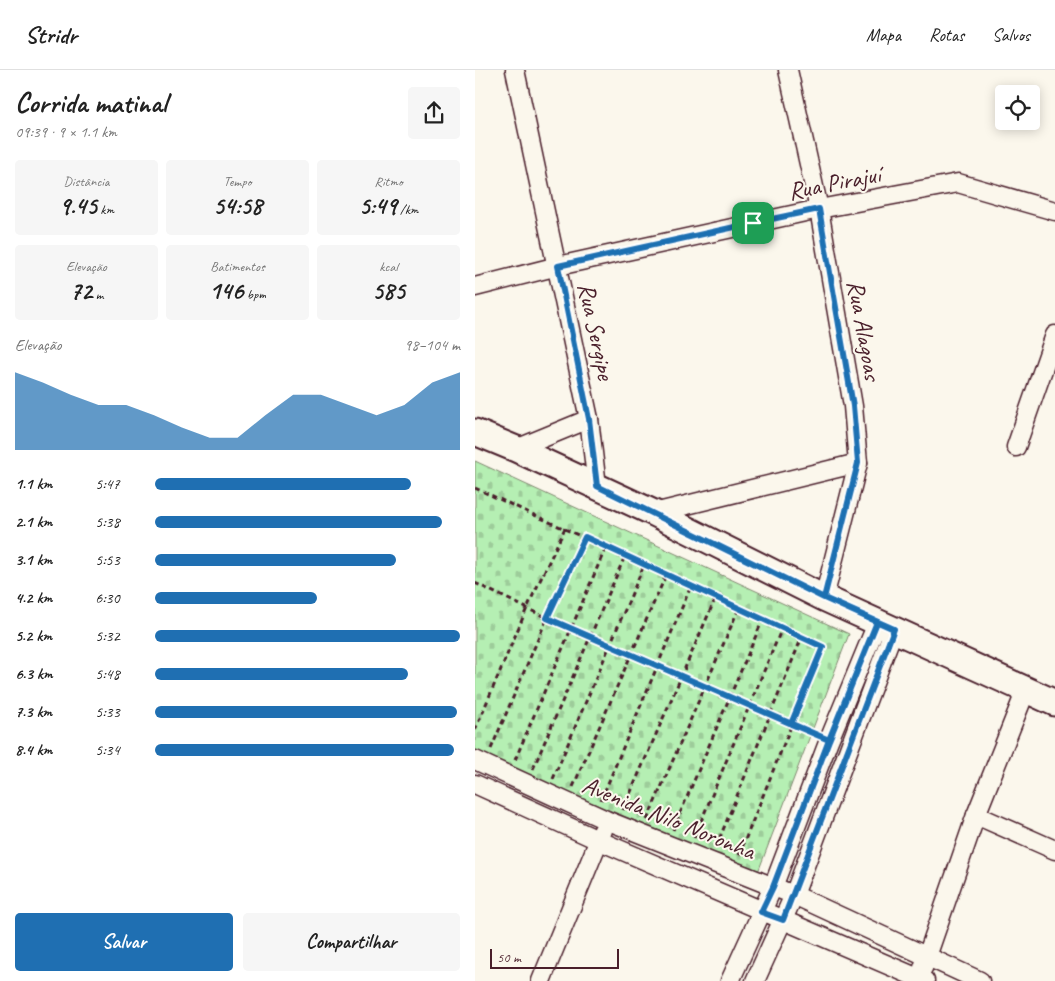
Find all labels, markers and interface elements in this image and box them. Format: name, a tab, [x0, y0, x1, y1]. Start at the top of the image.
text: Stridr	[25, 20, 77, 50]
text: Mapa	[866, 24, 901, 46]
text: Rotas	[929, 24, 964, 46]
text: Salvos	[992, 24, 1030, 46]
text: Corrida matinal	[15, 85, 167, 120]
map controls	[995, 85, 1040, 130]
button: locate	[995, 85, 1040, 130]
button: share	[408, 87, 460, 139]
text: 09:39 · 9 × 1.1 km	[15, 122, 117, 142]
street label: Rua Pirajuí	[785, 157, 888, 208]
text: Distância	[64, 173, 109, 190]
text: Tempo	[224, 173, 251, 190]
text: Ritmo	[374, 173, 403, 190]
text: 9.45	[59, 190, 97, 222]
text: 54:58	[213, 190, 262, 222]
text: 5:49	[359, 190, 397, 222]
text: km	[97, 201, 114, 218]
text: /km	[397, 201, 418, 218]
pin	[732, 202, 774, 244]
icon: arrive	[739, 209, 767, 237]
text: Elevação	[66, 258, 107, 275]
text: Batimentos	[210, 258, 265, 275]
text: kcal	[379, 258, 398, 275]
text: 72	[70, 275, 92, 307]
text: 146	[209, 275, 243, 307]
text: 585	[372, 275, 405, 307]
street label: Rua Alagoas	[839, 278, 889, 385]
street label: Rua Sergipe	[570, 280, 622, 384]
text: m	[92, 286, 103, 303]
text: bpm	[243, 286, 266, 303]
text: Elevação	[15, 335, 61, 355]
text: 98–104 m	[404, 335, 460, 355]
text: 1.1 km	[15, 474, 52, 494]
text: 5:47	[95, 474, 120, 494]
text: 2.1 km	[15, 512, 52, 532]
text: 5:38	[95, 512, 120, 532]
text: 3.1 km	[15, 550, 52, 570]
text: 5:53	[95, 550, 120, 570]
text: 4.2 km	[15, 588, 52, 608]
text: 6:30	[95, 588, 120, 608]
text: 5.2 km	[15, 626, 52, 646]
text: 5:32	[95, 626, 120, 646]
text: 6.3 km	[15, 664, 53, 684]
text: 5:48	[95, 664, 120, 684]
text: 7.3 km	[15, 702, 52, 722]
text: 5:33	[95, 702, 120, 722]
text: 8.4 km	[15, 740, 52, 760]
text: 5:34	[95, 740, 120, 760]
street label: Avenida Nilo Noronha	[577, 769, 762, 868]
button: Salvar	[15, 913, 233, 971]
button: Compartilhar	[243, 913, 460, 971]
scale bar	[490, 946, 619, 969]
text: 50 m	[497, 949, 521, 966]

